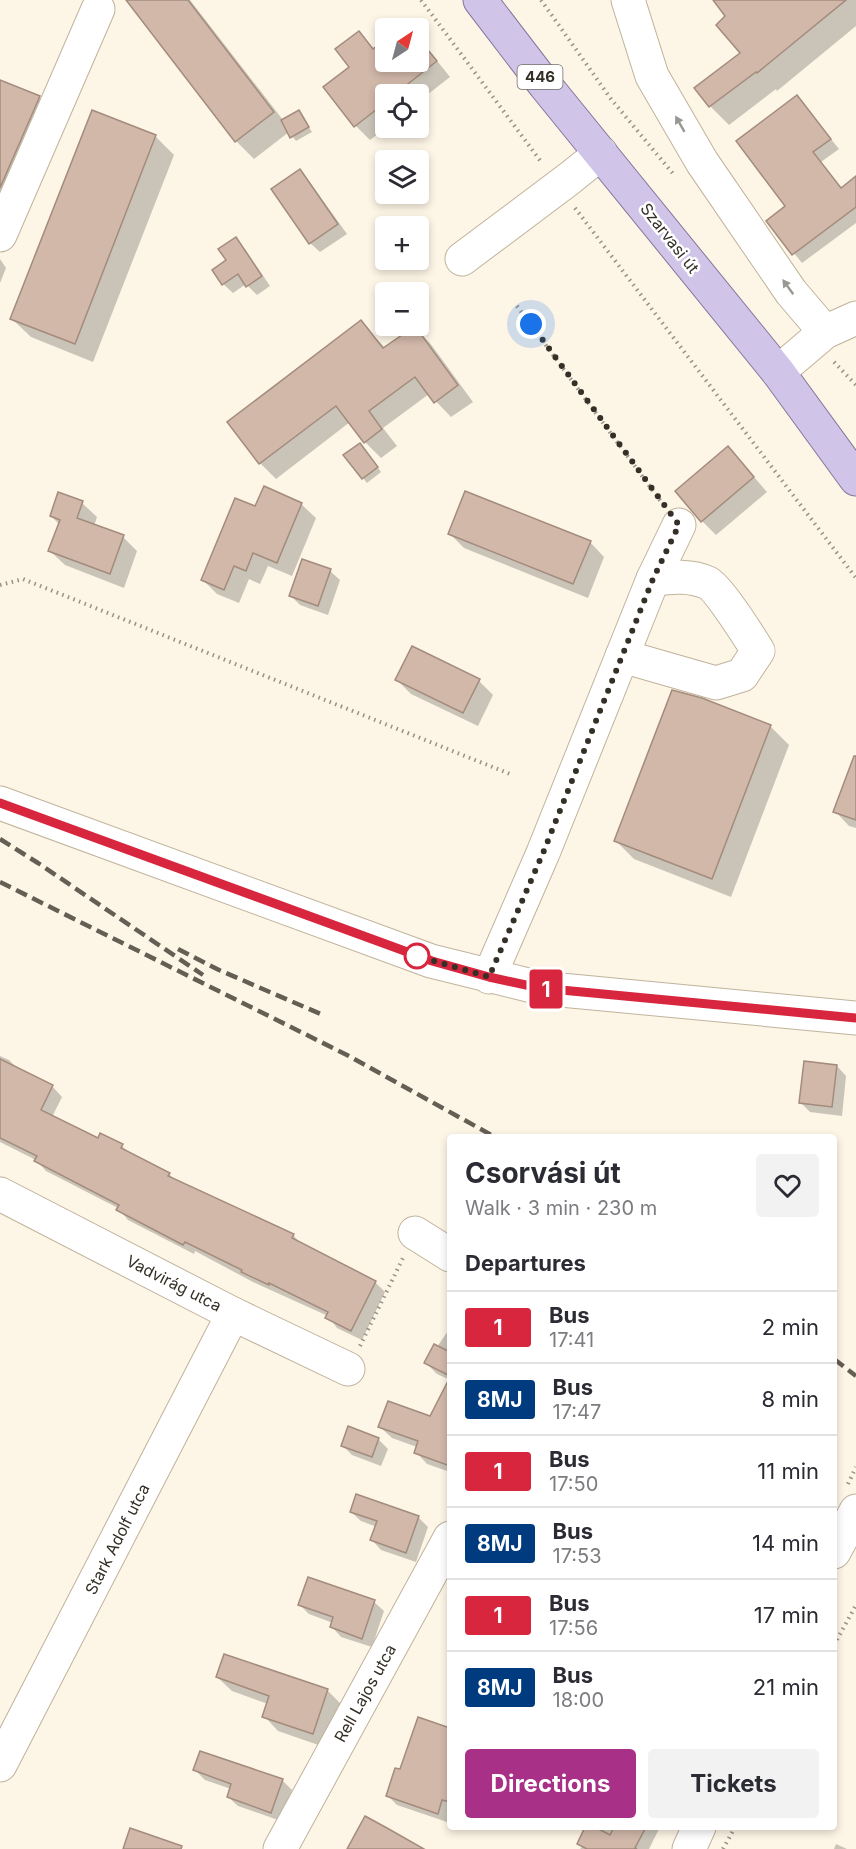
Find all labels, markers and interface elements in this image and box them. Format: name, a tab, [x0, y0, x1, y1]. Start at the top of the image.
north arrow	[375, 18, 429, 72]
map controls	[375, 18, 429, 336]
road number: 446	[518, 65, 562, 89]
button: locate	[375, 84, 429, 138]
one-way arrow	[676, 116, 686, 133]
button: layers	[375, 150, 429, 204]
street label: Szarvasi út	[636, 199, 704, 277]
button: +	[375, 216, 429, 270]
one-way arrow	[782, 280, 794, 296]
button: −	[375, 282, 429, 336]
your location	[516, 309, 546, 339]
unlabelled marker	[404, 943, 430, 969]
line badge: 1	[526, 970, 566, 1008]
text: 1	[541, 977, 551, 1002]
button: heart	[756, 1154, 819, 1217]
text: Csorvási út	[465, 1156, 621, 1190]
text: Walk · 3 min · 230 m	[465, 1196, 657, 1220]
street label: Vadvirág utca	[123, 1250, 225, 1316]
text: Departures	[465, 1250, 586, 1276]
text: Bus	[549, 1302, 590, 1328]
text: 2 min	[762, 1314, 819, 1340]
text: 1	[493, 1315, 503, 1340]
text: 17:41	[549, 1328, 594, 1352]
text: Bus	[553, 1374, 593, 1400]
text: 8 min	[762, 1386, 819, 1412]
text: 8MJ	[477, 1387, 523, 1412]
text: 17:47	[553, 1400, 601, 1424]
text: Bus	[549, 1446, 590, 1472]
text: 11 min	[757, 1458, 819, 1484]
text: 1	[493, 1459, 503, 1484]
text: 17:50	[549, 1472, 598, 1496]
street label: Stark Adolf utca	[80, 1480, 154, 1598]
text: Bus	[553, 1518, 593, 1544]
text: 14 min	[752, 1530, 819, 1556]
text: 8MJ	[477, 1531, 523, 1556]
text: 17:53	[553, 1544, 602, 1568]
text: Bus	[549, 1590, 590, 1616]
text: 17 min	[754, 1602, 819, 1628]
text: 1	[493, 1603, 503, 1628]
text: 17:56	[549, 1616, 598, 1640]
street label: Rell Lajos utca	[330, 1641, 400, 1745]
text: Bus	[553, 1662, 593, 1688]
text: 21 min	[753, 1674, 819, 1700]
text: 8MJ	[477, 1675, 523, 1700]
text: 18:00	[553, 1688, 604, 1712]
button: Directions	[465, 1749, 636, 1818]
button: Tickets	[648, 1749, 819, 1818]

